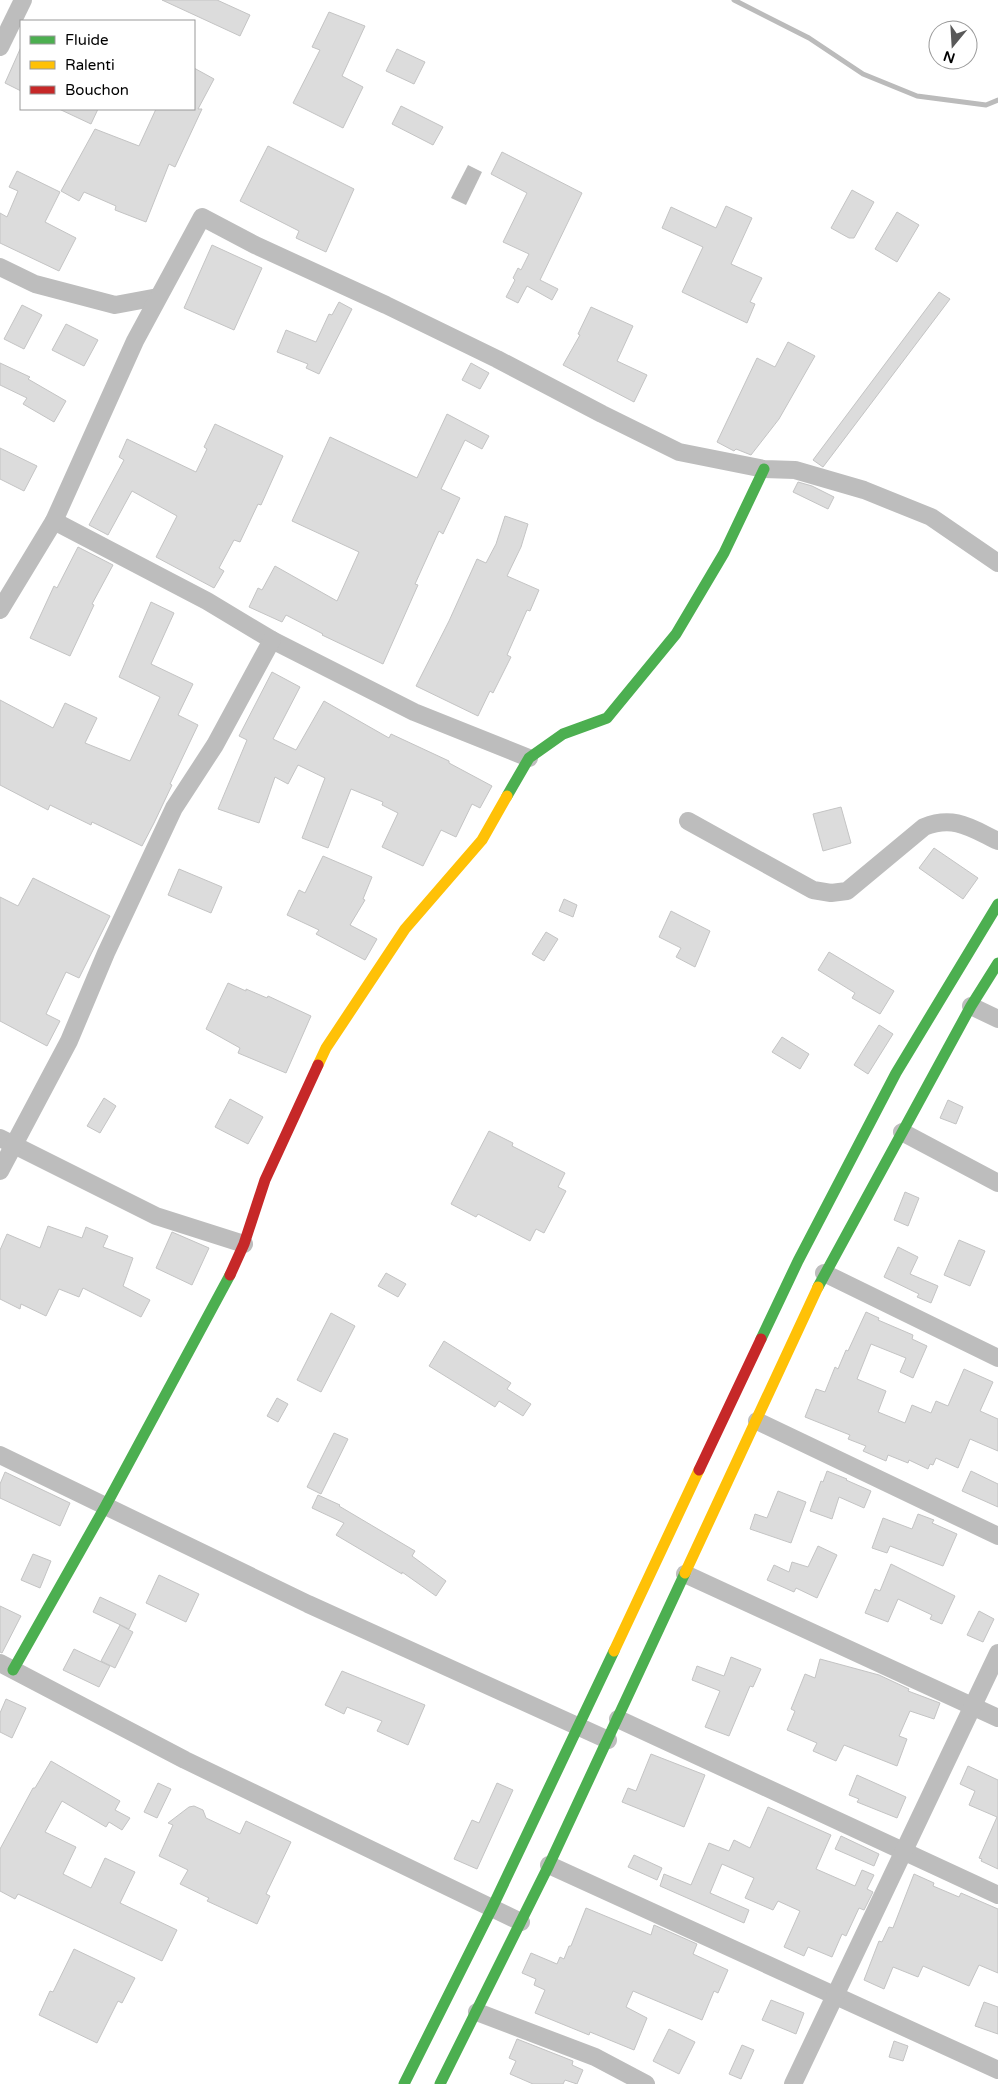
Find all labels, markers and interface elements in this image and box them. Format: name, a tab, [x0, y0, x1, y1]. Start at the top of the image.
legend	[20, 20, 195, 110]
north arrow	[928, 20, 978, 70]
text: Fluide	[65, 31, 109, 49]
text: N	[941, 47, 957, 67]
text: Ralenti	[65, 56, 115, 74]
text: Bouchon	[65, 81, 129, 99]

